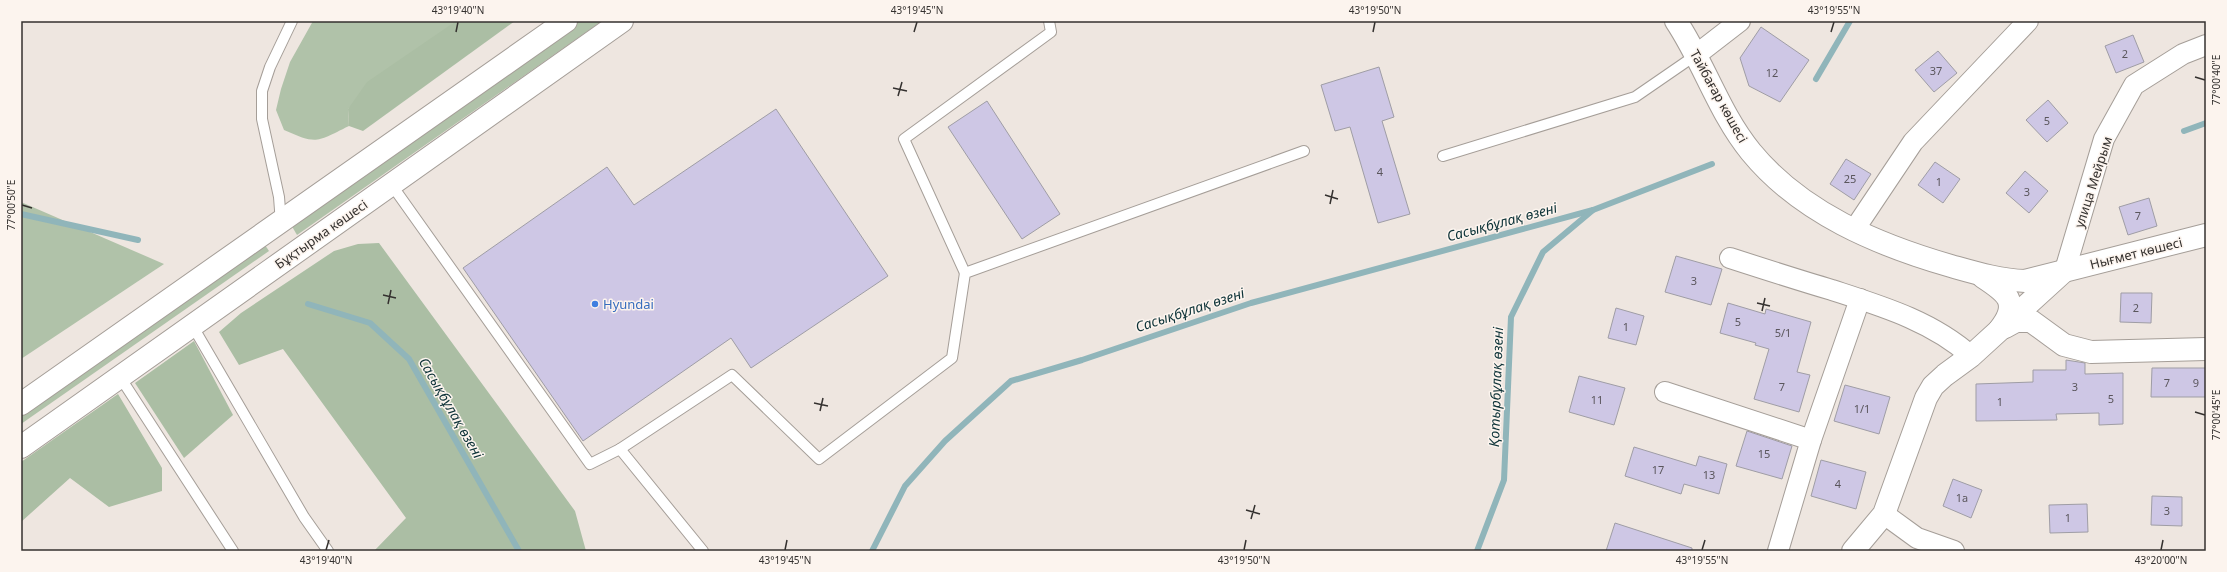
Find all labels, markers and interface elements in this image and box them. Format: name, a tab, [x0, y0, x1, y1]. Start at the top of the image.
text: 43°19'40"N	[432, 3, 484, 17]
text: 43°19'45"N	[891, 3, 943, 17]
text: 43°19'50"N	[1349, 3, 1401, 17]
text: 43°19'55"N	[1808, 3, 1860, 17]
street label: Тайбағар көшесі	[1686, 46, 1752, 146]
house number: 2	[2122, 46, 2128, 61]
text: 77°00'40"E	[2209, 55, 2223, 105]
house number: 37	[1930, 63, 1942, 78]
house number: 12	[1766, 65, 1778, 80]
house number: 5	[2044, 113, 2050, 128]
street label: улица Мейрым	[2070, 134, 2116, 230]
house number: 4	[1377, 164, 1384, 179]
house number: 25	[1844, 171, 1856, 186]
house number: 1	[1936, 174, 1942, 189]
text: 77°00'50"E	[4, 180, 18, 230]
house number: 3	[2024, 184, 2030, 199]
street label: Бұқтырма көшесі	[271, 195, 371, 273]
water label: Сасықбұлақ өзені	[1445, 198, 1559, 245]
house number: 7	[2135, 208, 2141, 223]
street label: Нығмет көшесі	[2088, 233, 2184, 273]
house number: 3	[1691, 273, 1697, 288]
water label: Сасықбұлақ өзені	[1133, 283, 1247, 336]
place label: Hyundai	[603, 295, 654, 313]
marker: Hyundai	[590, 299, 600, 309]
house number: 2	[2133, 300, 2139, 315]
house number: 5	[1735, 314, 1741, 329]
house number: 1	[1623, 319, 1629, 334]
house number: 5/1	[1775, 325, 1791, 340]
water label: Қотырбұлақ өзені	[1484, 326, 1507, 447]
water label: Сасықбұлақ өзені	[415, 354, 488, 462]
house number: 7	[2164, 375, 2170, 390]
house number: 9	[2193, 375, 2199, 390]
house number: 7	[1779, 379, 1785, 394]
house number: 3	[2072, 379, 2078, 394]
text: 77°00'45"E	[2209, 390, 2223, 440]
house number: 5	[2108, 391, 2114, 406]
house number: 11	[1591, 392, 1603, 407]
house number: 1	[1997, 394, 2003, 409]
house number: 1/1	[1854, 401, 1870, 416]
house number: 15	[1758, 446, 1770, 461]
house number: 17	[1652, 462, 1664, 477]
house number: 13	[1703, 467, 1715, 482]
house number: 4	[1835, 476, 1842, 491]
house number: 1а	[1956, 490, 1968, 505]
house number: 3	[2164, 503, 2170, 518]
house number: 1	[2065, 510, 2071, 525]
text: 43°19'40"N	[300, 553, 352, 567]
text: 43°19'45"N	[759, 553, 811, 567]
text: 43°19'50"N	[1218, 553, 1270, 567]
text: 43°19'55"N	[1676, 553, 1728, 567]
text: 43°20'00"N	[2135, 553, 2187, 567]

